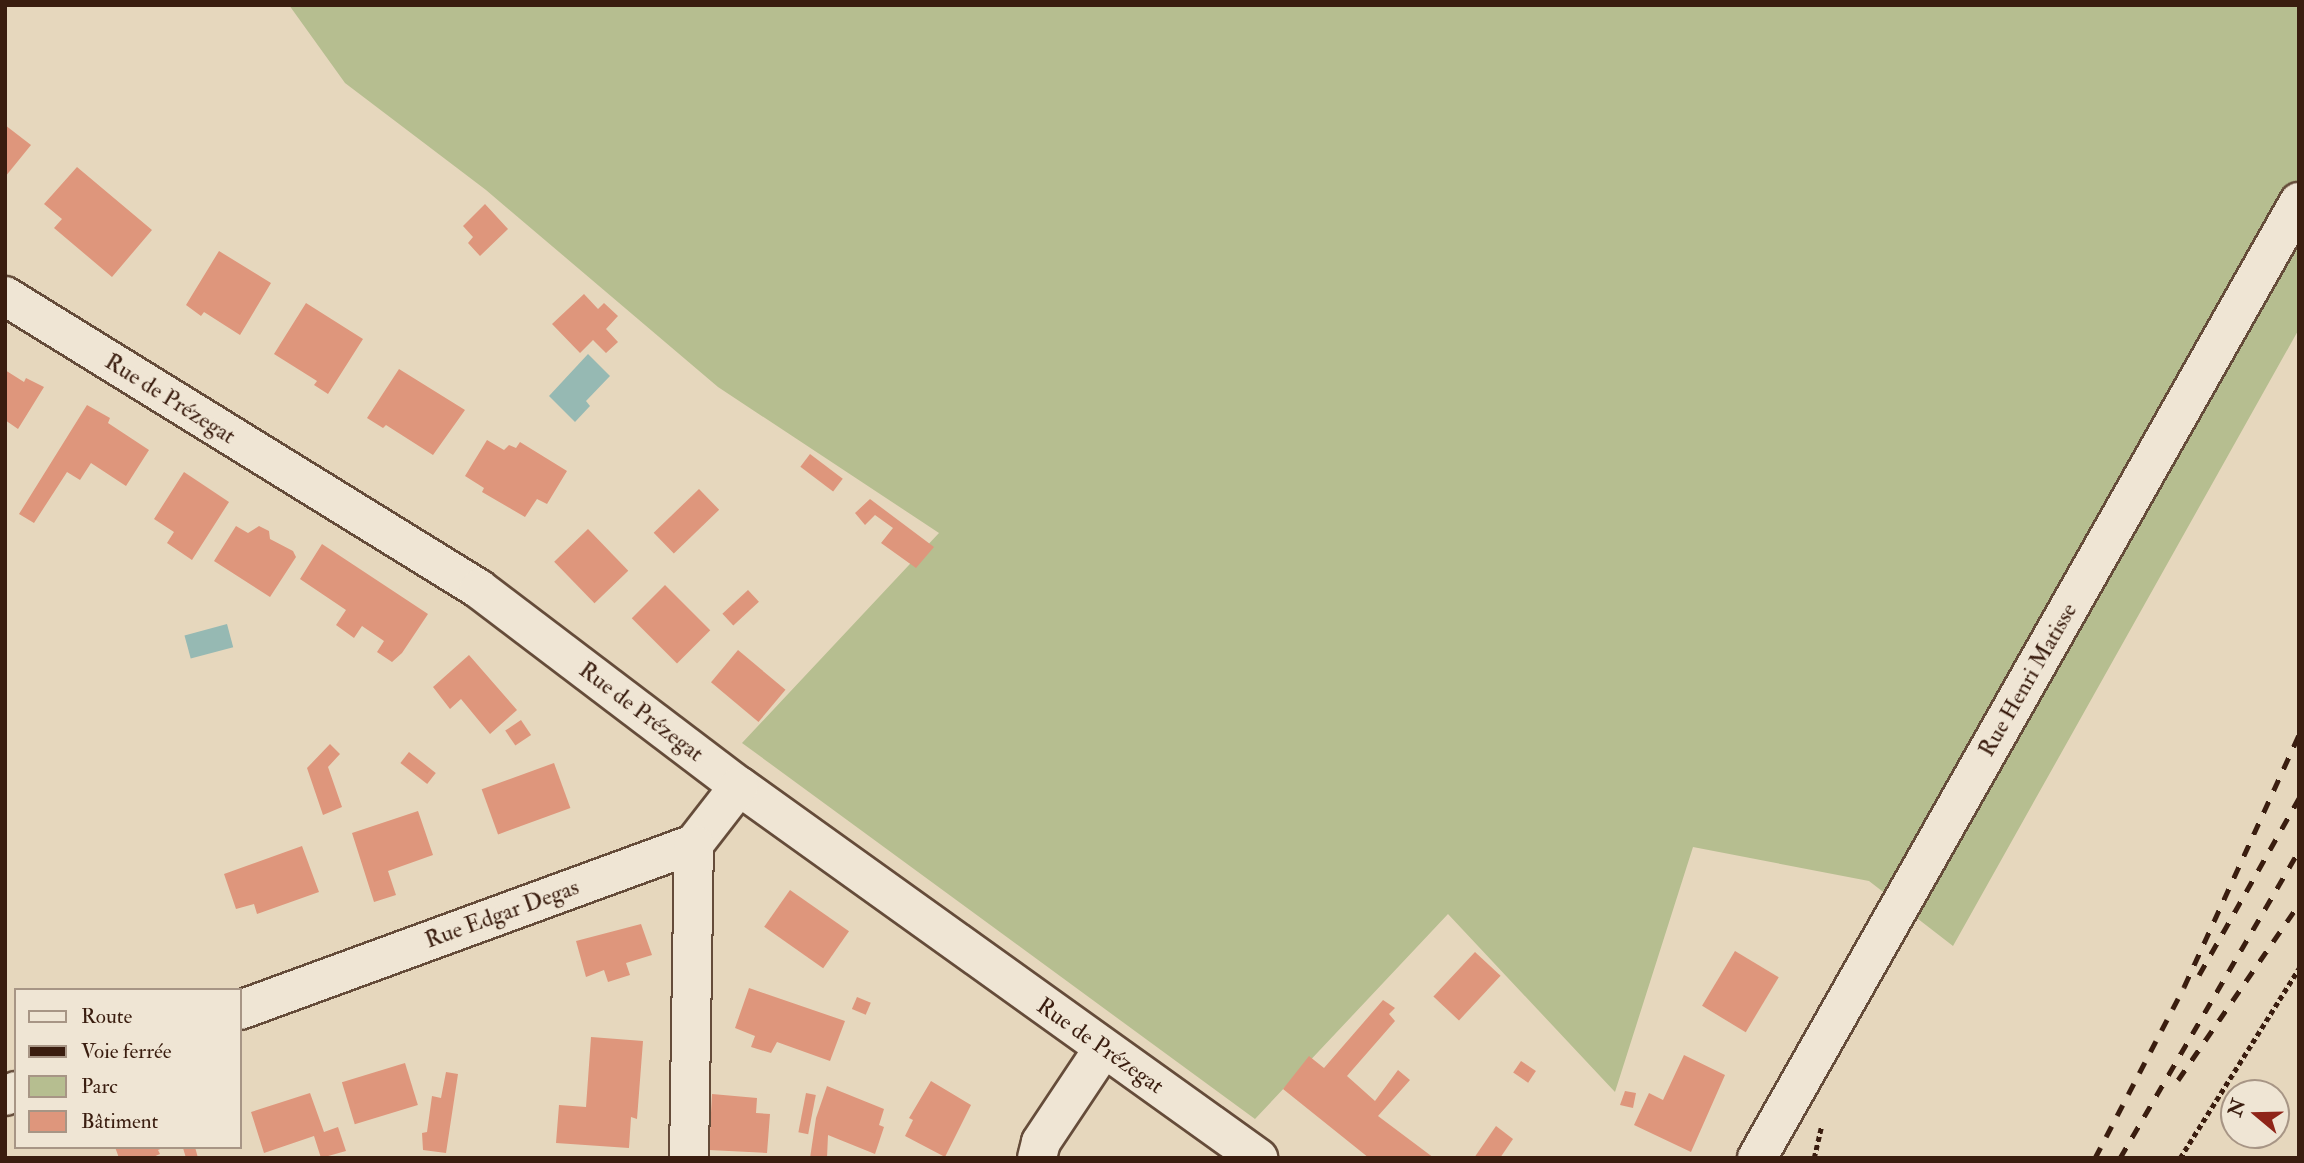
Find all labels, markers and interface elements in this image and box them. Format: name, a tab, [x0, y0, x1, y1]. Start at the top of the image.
street label: Rue de Prézegat	[100, 348, 240, 450]
street label: Rue Henri Matisse	[1973, 598, 2083, 762]
street label: Rue de Prézegat	[573, 656, 709, 768]
street label: Rue Edgar Degas	[421, 873, 583, 955]
legend	[14, 988, 242, 1149]
street label: Rue de Prézegat	[1031, 992, 1169, 1100]
text: Route	[81, 1003, 132, 1030]
text: Voie ferrée	[81, 1038, 171, 1065]
text: Parc	[81, 1073, 118, 1100]
north arrow	[2220, 1079, 2290, 1149]
text: N	[2223, 1096, 2251, 1120]
text: Bâtiment	[81, 1108, 158, 1135]

